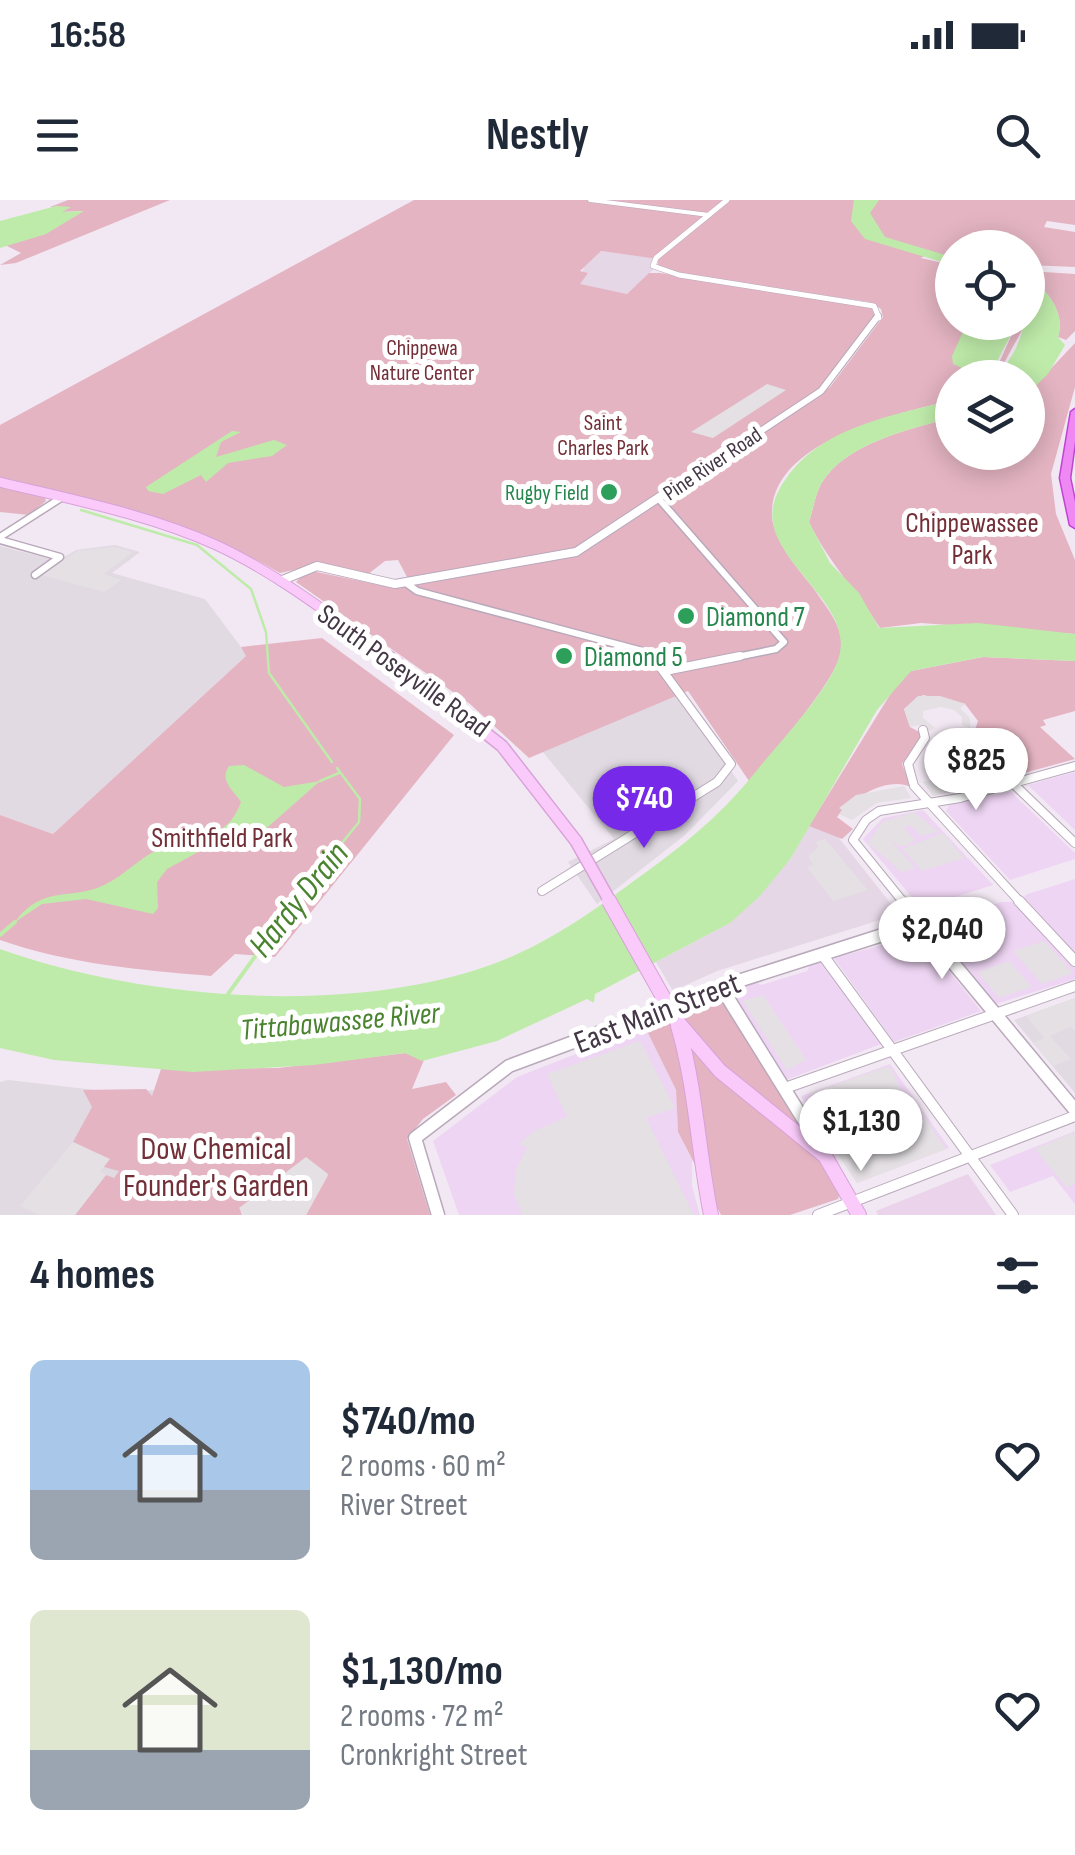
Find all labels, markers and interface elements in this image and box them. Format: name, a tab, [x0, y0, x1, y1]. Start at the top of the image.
text: 16:58	[50, 13, 126, 58]
icon: menu	[30, 108, 85, 163]
text: Nestly	[486, 108, 589, 163]
icon: search	[990, 108, 1045, 163]
map controls	[935, 230, 1045, 470]
button: locate	[935, 230, 1045, 340]
park label: Chippewa Nature Center	[370, 335, 474, 387]
button: layers	[935, 360, 1045, 470]
park label: Saint Charles Park	[557, 410, 649, 462]
street label: Pine River Road	[658, 421, 767, 507]
place label: Rugby Field	[505, 480, 589, 507]
marker: Rugby Field	[598, 481, 620, 503]
park label: Chippewassee Park	[905, 507, 1039, 572]
street label: South Poseyville Road	[311, 598, 496, 745]
place label: Diamond 7	[706, 601, 805, 634]
marker: Diamond 7	[675, 605, 697, 627]
place label: Diamond 5	[584, 641, 683, 674]
marker: Diamond 5	[553, 645, 575, 667]
pin: $825	[917, 728, 1035, 813]
text: $825	[946, 741, 1006, 780]
pin: $740	[585, 766, 703, 851]
text: $740	[615, 779, 673, 818]
park label: Smithfield Park	[151, 822, 293, 855]
water label: Hardy Drain	[240, 834, 358, 966]
pin: $2,040	[861, 897, 1023, 982]
text: $2,040	[901, 910, 983, 949]
street label: East Main Street	[569, 964, 746, 1063]
water label: Tittabawassee River	[239, 995, 443, 1049]
pin: $1,130	[780, 1089, 942, 1174]
text: $1,130	[821, 1102, 901, 1141]
park label: Dow Chemical Founder's Garden	[123, 1130, 309, 1206]
icon: filters	[990, 1248, 1045, 1303]
text: 4 homes	[30, 1250, 155, 1301]
text: $740/mo	[340, 1396, 476, 1447]
icon: home	[110, 1400, 230, 1520]
icon: heart	[990, 1433, 1045, 1488]
text: 2 rooms · 60 m²	[340, 1447, 506, 1486]
text: River Street	[340, 1486, 468, 1525]
text: $1,130/mo	[340, 1646, 503, 1697]
icon: home	[110, 1650, 230, 1770]
icon: heart	[990, 1683, 1045, 1738]
text: 2 rooms · 72 m²	[340, 1697, 504, 1736]
text: Cronkright Street	[340, 1736, 527, 1775]

